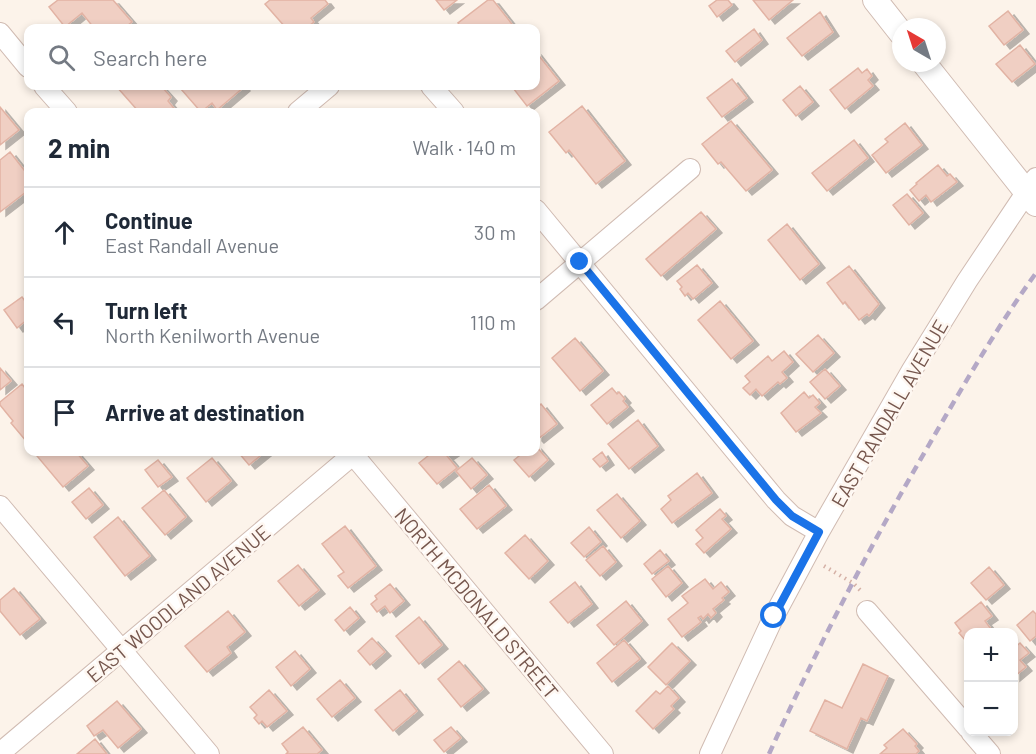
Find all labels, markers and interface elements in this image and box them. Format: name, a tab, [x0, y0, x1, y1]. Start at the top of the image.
north arrow	[892, 18, 946, 72]
search box	[24, 24, 540, 90]
icon: search	[45, 41, 78, 74]
text: Search here	[93, 44, 207, 70]
text: 2 min	[48, 132, 110, 163]
text: Walk · 140 m	[412, 135, 516, 159]
text: Continue	[105, 207, 193, 233]
icon: ahead	[48, 216, 81, 249]
text: 30 m	[474, 220, 516, 244]
text: East Randall Avenue	[105, 233, 279, 257]
route end	[566, 248, 592, 274]
text: Turn left	[105, 297, 188, 323]
icon: left	[48, 306, 81, 339]
text: 110 m	[470, 310, 516, 334]
street label: EAST RANDALL AVENUE	[825, 315, 953, 511]
text: North Kenilworth Avenue	[105, 323, 320, 347]
icon: arrive	[48, 396, 81, 429]
text: Arrive at destination	[105, 399, 304, 425]
street label: NORTH MCDONALD STREET	[390, 503, 564, 703]
street label: EAST WOODLAND AVENUE	[81, 519, 275, 687]
route start	[760, 602, 786, 628]
map controls	[964, 628, 1018, 736]
button: +	[964, 628, 1018, 682]
button: −	[964, 682, 1018, 736]

